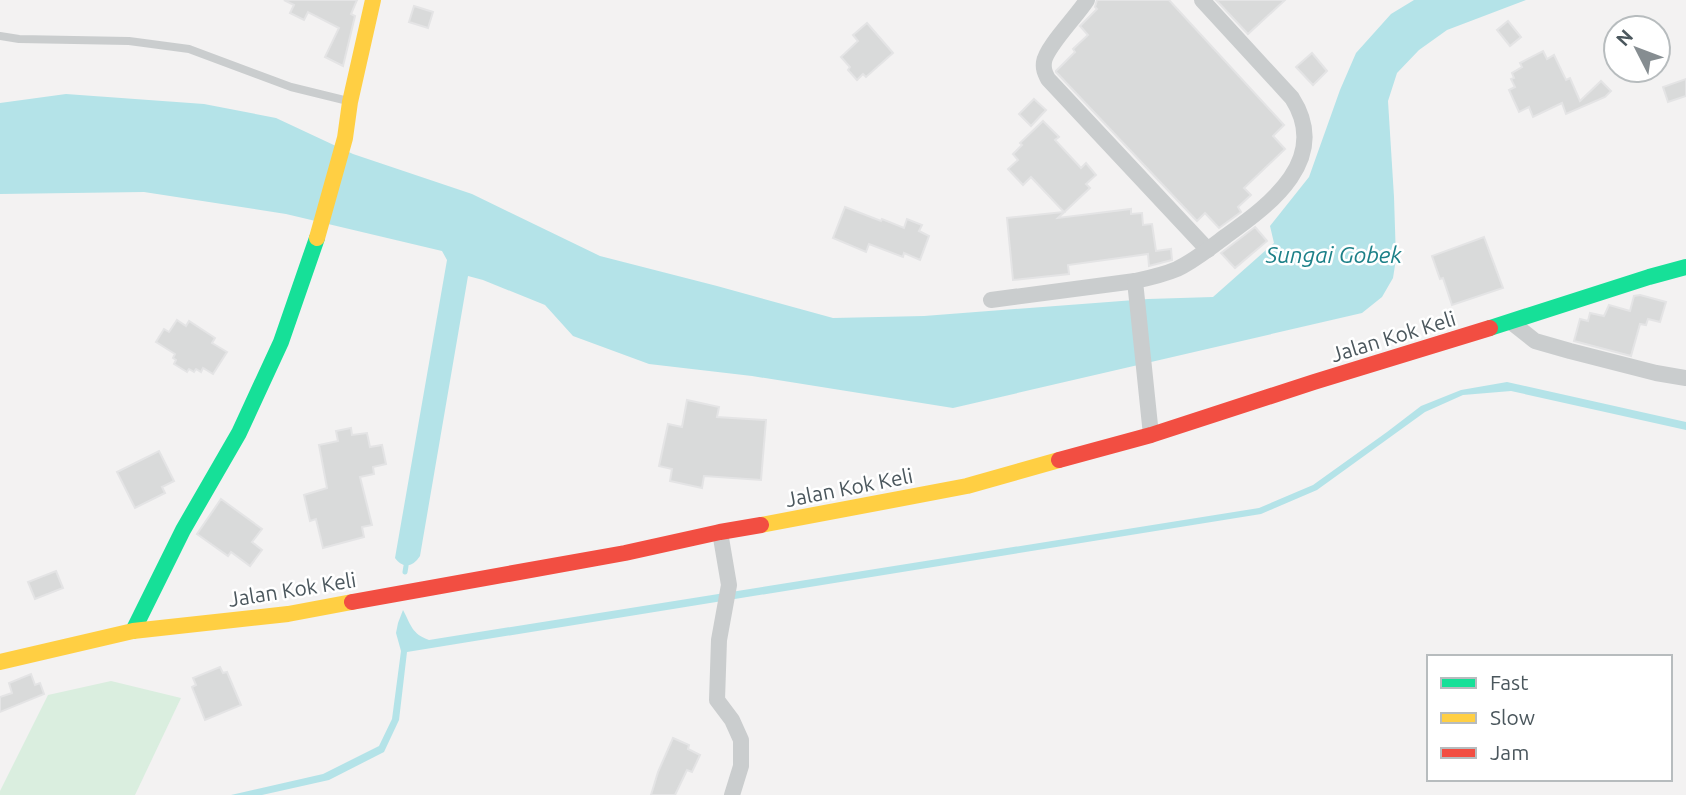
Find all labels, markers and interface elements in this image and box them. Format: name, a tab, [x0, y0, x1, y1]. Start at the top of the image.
north arrow	[1602, 14, 1672, 84]
text: N	[1611, 25, 1637, 50]
water label: Sungai Gobek	[1265, 242, 1402, 267]
street label: Jalan Kok Keli	[1328, 306, 1458, 366]
street label: Jalan Kok Keli	[783, 463, 915, 511]
street label: Jalan Kok Keli	[226, 567, 358, 611]
legend	[1427, 655, 1672, 781]
text: Fast	[1490, 670, 1528, 694]
text: Slow	[1490, 705, 1535, 729]
text: Jam	[1490, 740, 1529, 764]

